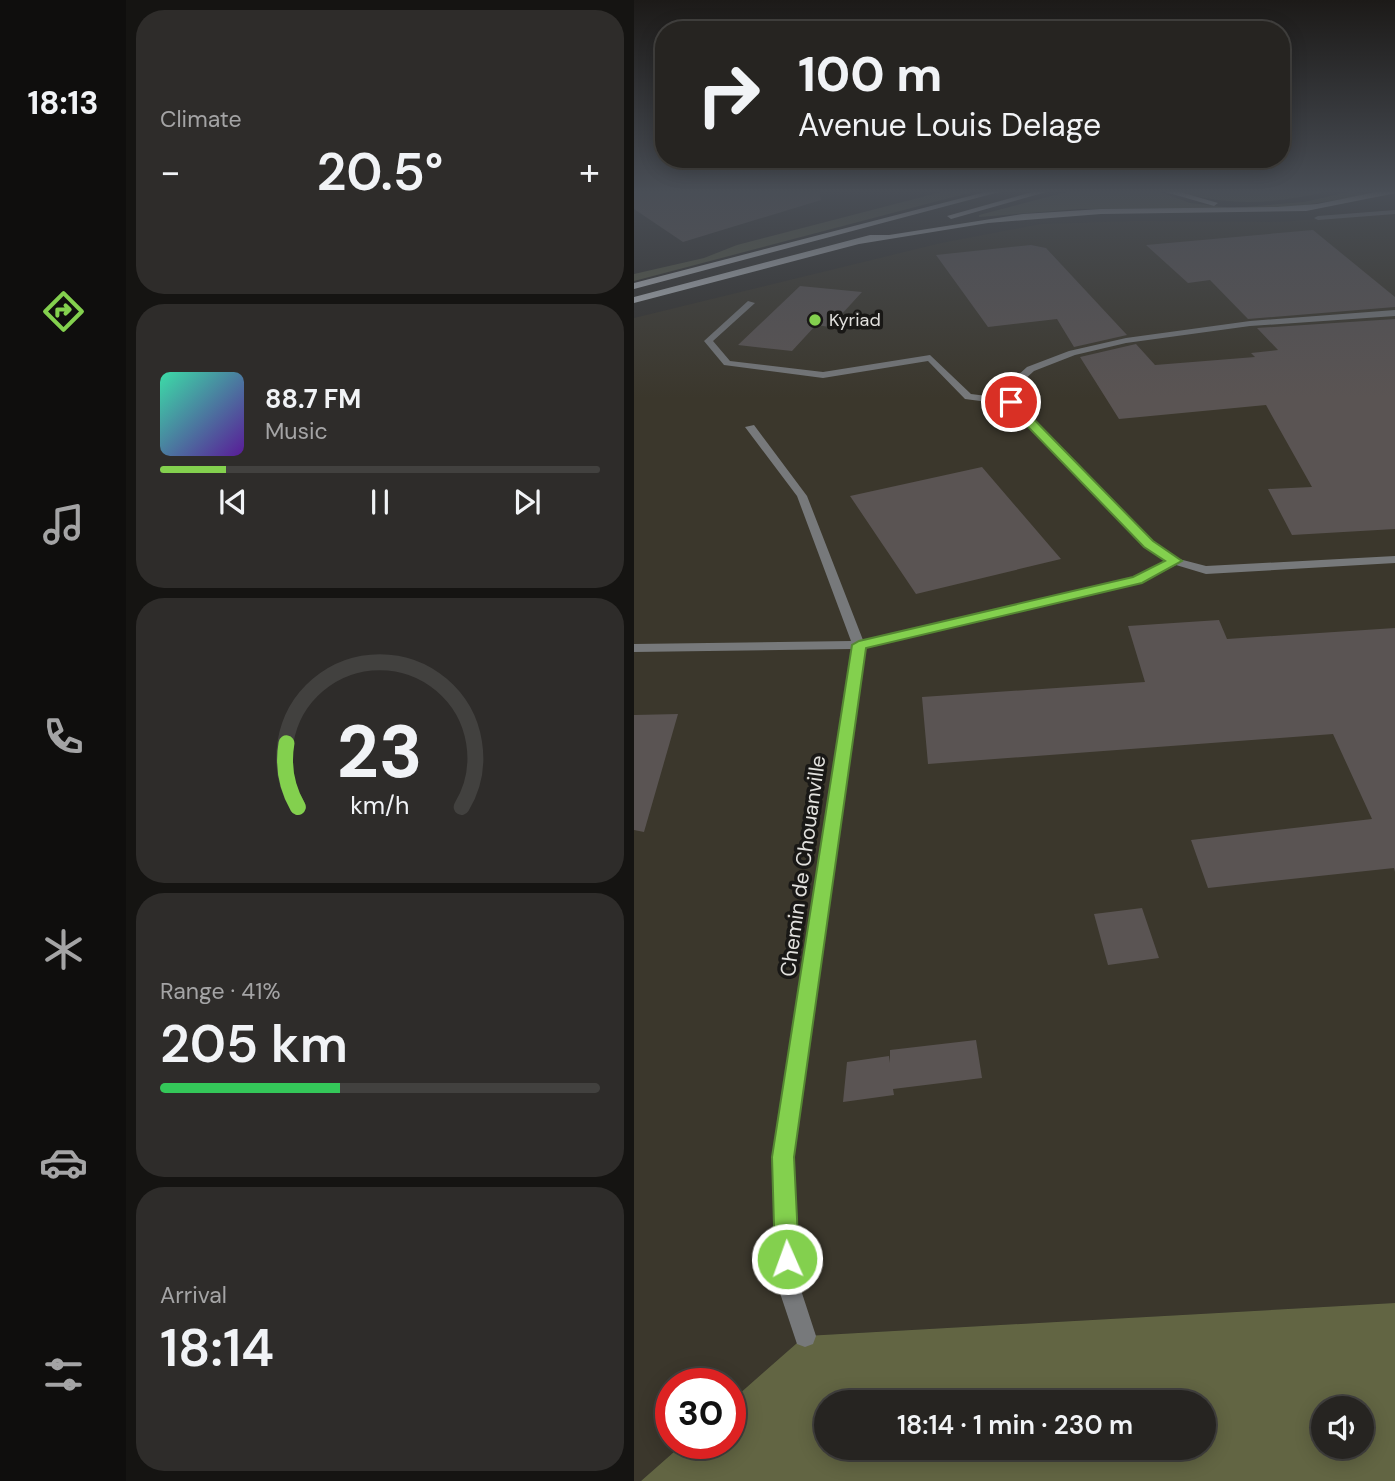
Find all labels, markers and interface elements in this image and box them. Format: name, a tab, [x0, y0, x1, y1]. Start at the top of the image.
text: 100 m	[798, 42, 942, 106]
icon: right	[683, 49, 774, 140]
text: 18:13	[28, 82, 98, 124]
text: Climate	[160, 104, 242, 134]
text: Avenue Louis Delage	[798, 104, 1101, 146]
text: 20.5°	[317, 138, 443, 206]
text: −	[160, 147, 181, 197]
text: +	[579, 147, 600, 197]
icon: directions	[39, 287, 88, 336]
place label: Kyriad	[829, 308, 881, 332]
marker: Kyriad	[807, 312, 823, 328]
pin	[981, 372, 1041, 432]
text: 88.7 FM	[265, 382, 361, 416]
icon: arrive	[992, 383, 1030, 421]
text: Music	[265, 416, 328, 446]
icon: previous	[214, 483, 252, 521]
icon: pause	[361, 483, 399, 521]
icon: next	[508, 483, 546, 521]
icon: music	[39, 500, 88, 549]
text: 23	[337, 705, 423, 800]
icon: phone	[39, 712, 88, 761]
street label: Chemin de Chouanville	[774, 753, 832, 979]
text: km/h	[350, 788, 410, 821]
icon: climate	[39, 925, 88, 974]
text: Range · 41%	[160, 976, 281, 1006]
text: 205 km	[160, 1010, 348, 1078]
icon: car	[39, 1138, 88, 1187]
position arrow	[750, 1222, 824, 1296]
text: Arrival	[160, 1280, 227, 1310]
text: 18:14	[160, 1314, 274, 1382]
icon: filters	[39, 1350, 88, 1399]
speed limit sign: 30	[655, 1368, 746, 1459]
map controls	[1311, 1396, 1374, 1459]
button: sound	[1311, 1396, 1374, 1459]
text: 18:14 · 1 min · 230 m	[897, 1408, 1133, 1442]

